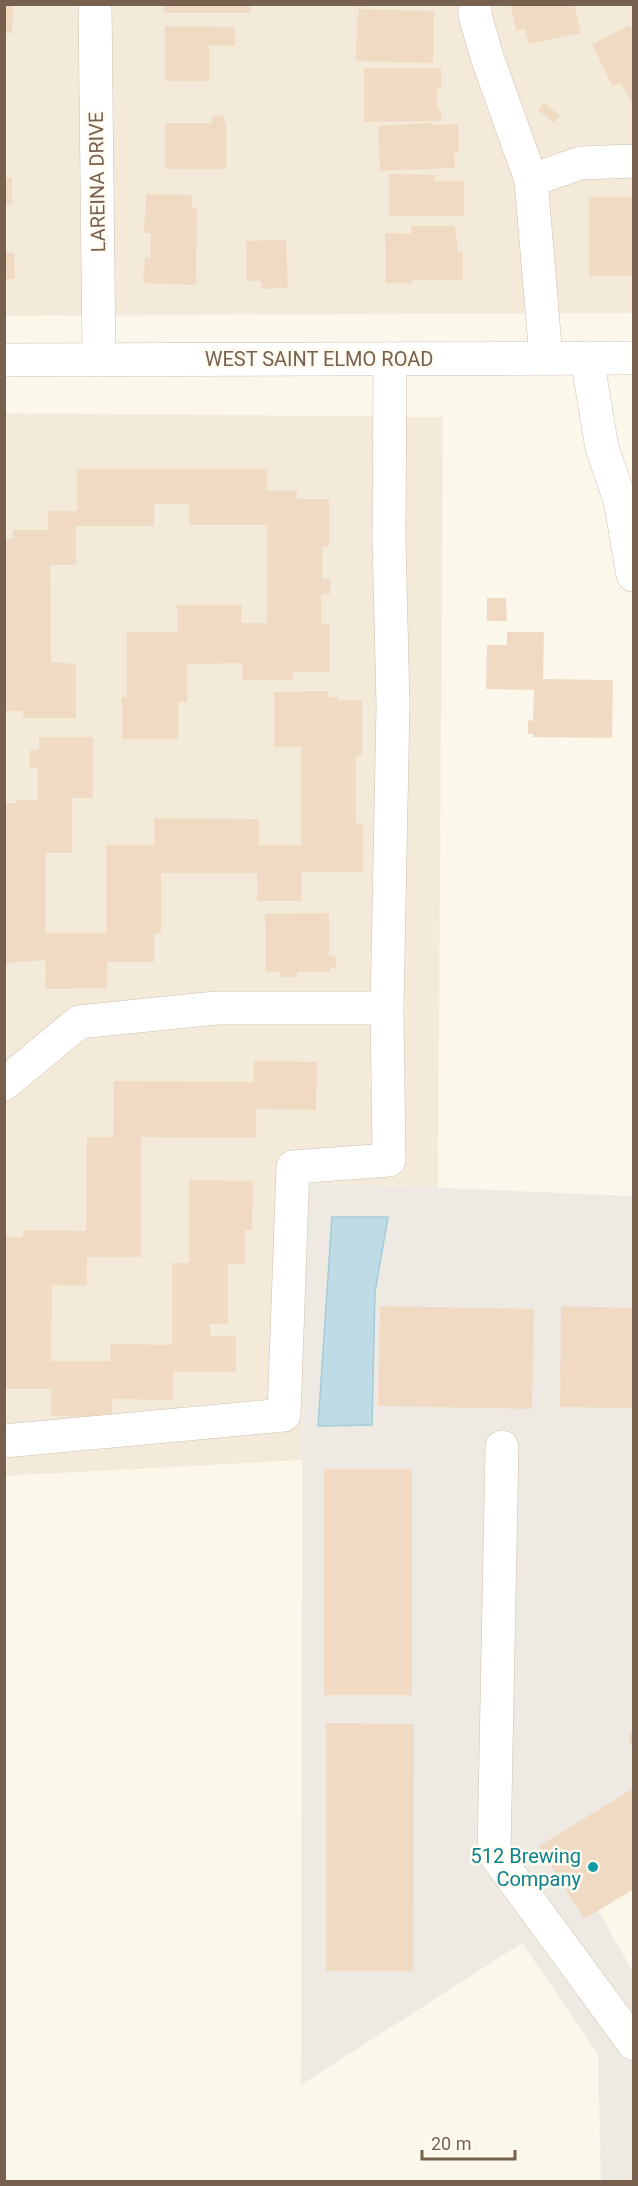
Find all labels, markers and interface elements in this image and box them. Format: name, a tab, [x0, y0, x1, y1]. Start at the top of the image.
street label: LAREINA DRIVE	[84, 112, 110, 252]
street label: WEST SAINT ELMO ROAD	[205, 347, 433, 371]
place label: 512 Brewing Company	[470, 1844, 582, 1891]
marker: 512 Brewing Company	[586, 1860, 600, 1874]
scale bar	[422, 2123, 515, 2161]
text: 20 m	[431, 2133, 471, 2154]

